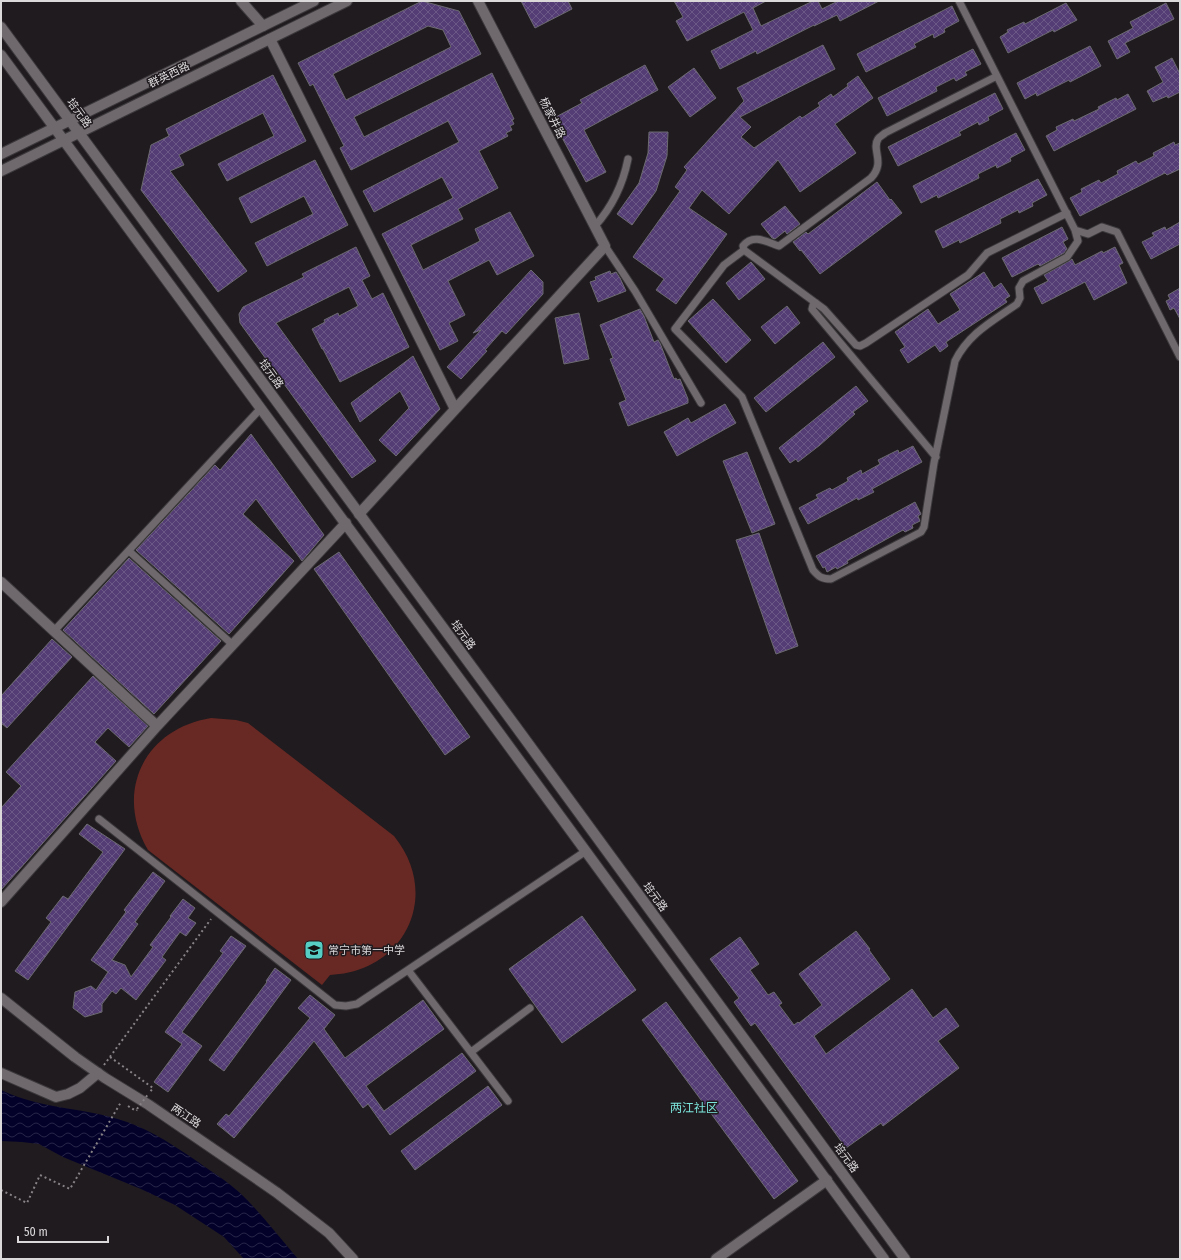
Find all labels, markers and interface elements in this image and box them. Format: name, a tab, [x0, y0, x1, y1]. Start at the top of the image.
street label: 群英西路	[146, 60, 192, 90]
street label: 杨家井路	[536, 95, 568, 141]
street label: 培元路	[64, 96, 94, 130]
street label: 培元路	[256, 357, 286, 391]
street label: 培元路	[448, 618, 478, 652]
street label: 培元路	[640, 880, 670, 914]
school or university icon: 常宁市第一中学	[303, 939, 325, 961]
place label: 常宁市第一中学	[328, 944, 405, 957]
street label: 两江路	[169, 1101, 203, 1131]
district label: 两江社区	[670, 1101, 718, 1115]
street label: 培元路	[831, 1141, 861, 1175]
scale bar	[18, 1218, 108, 1244]
text: 50 m	[24, 1225, 48, 1239]

